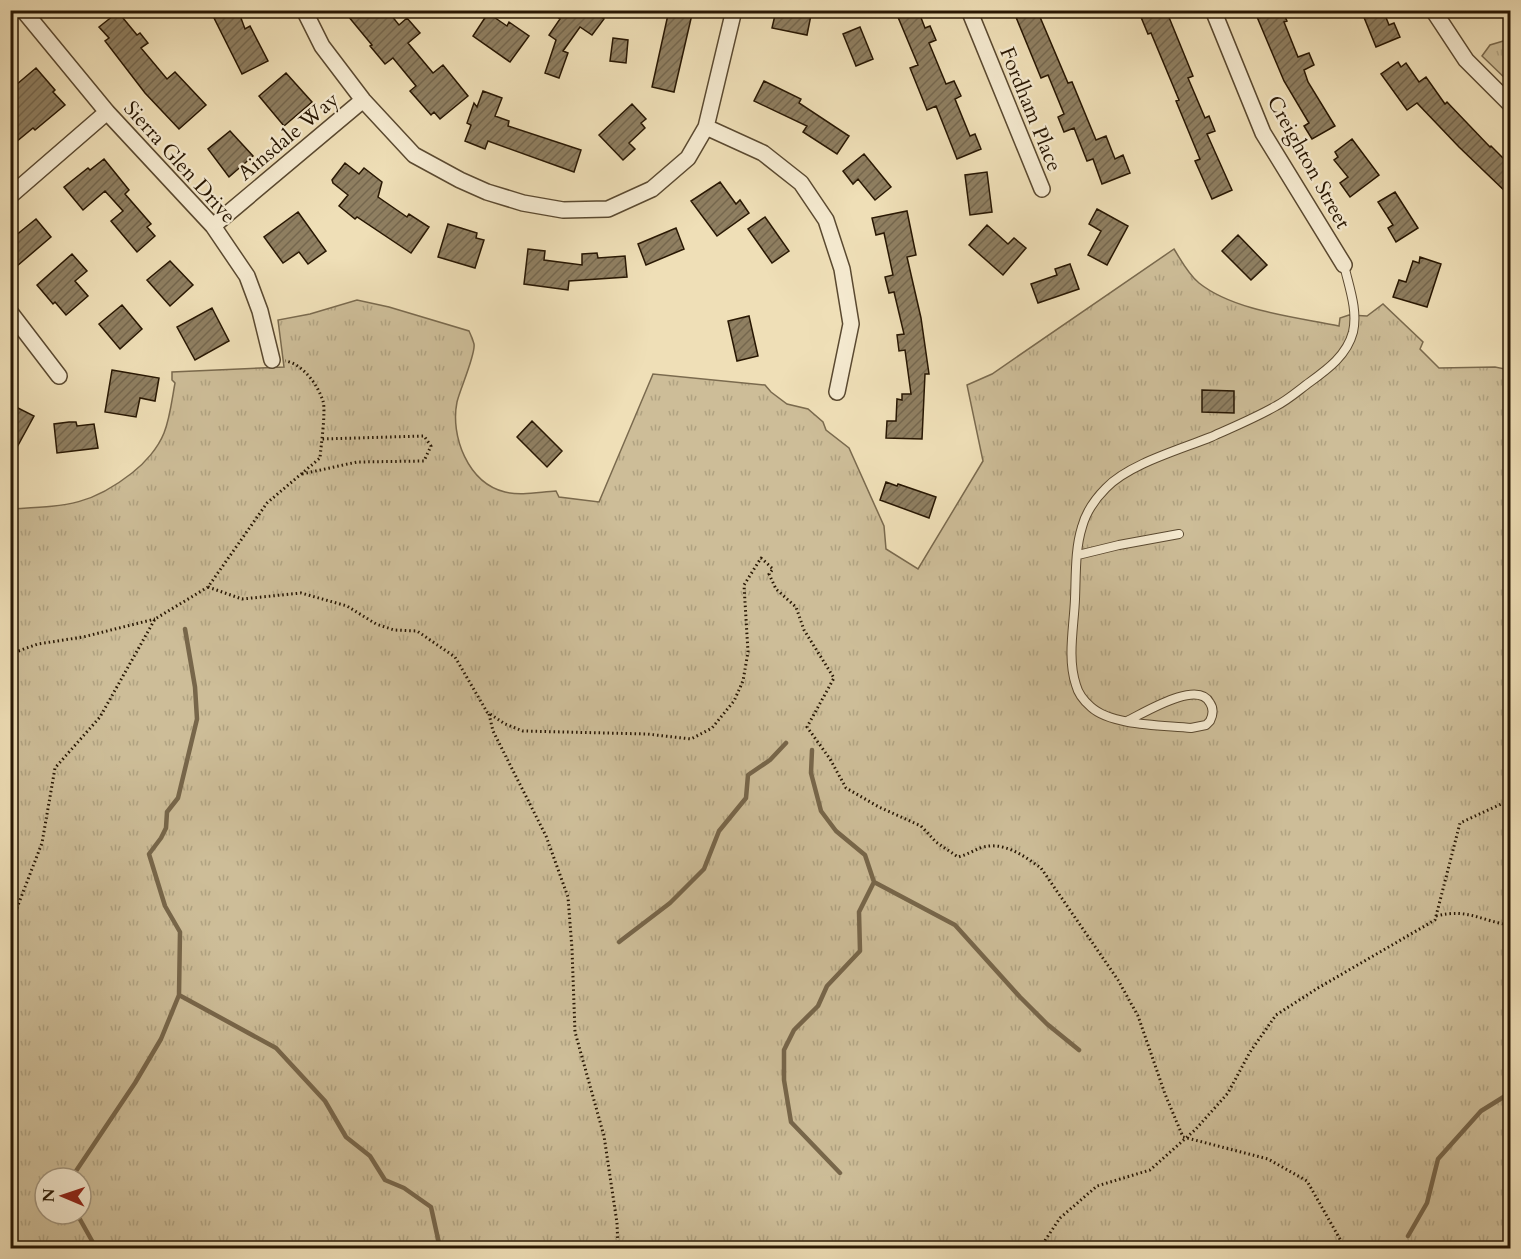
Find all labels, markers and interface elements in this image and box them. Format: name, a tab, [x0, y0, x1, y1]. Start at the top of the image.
street label: Fordham Place	[992, 43, 1069, 176]
street label: Ainsdale Way	[232, 85, 345, 187]
street label: Creighton Street	[1260, 90, 1357, 235]
street label: Sierra Glen Drive	[117, 95, 243, 230]
north arrow	[33, 1166, 93, 1226]
text: N	[38, 1188, 60, 1203]

